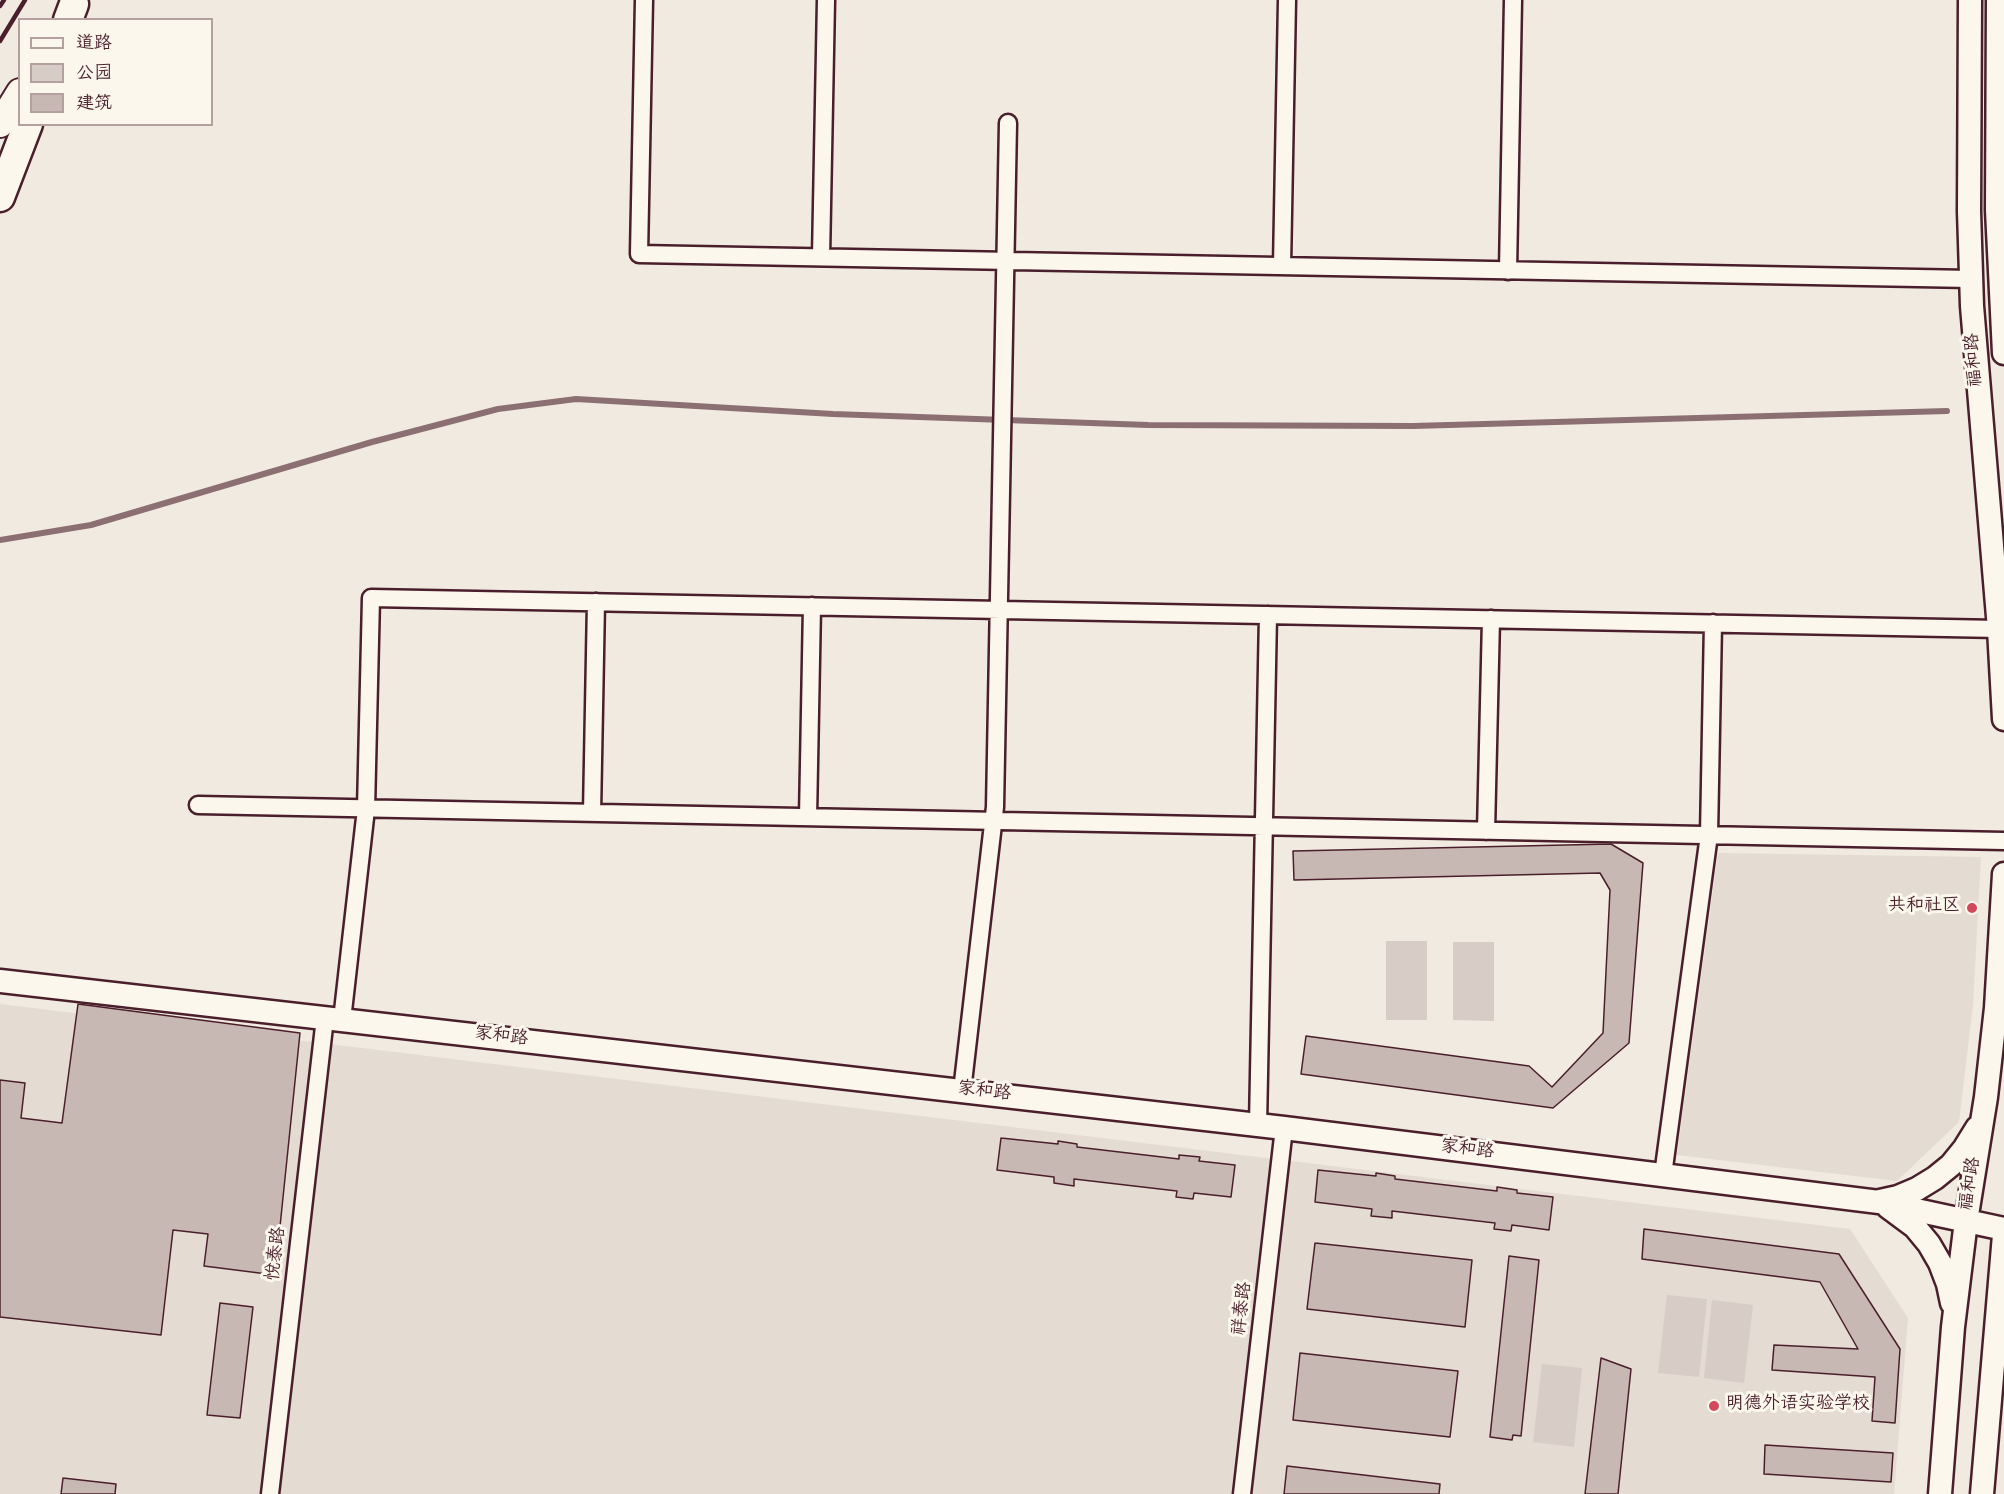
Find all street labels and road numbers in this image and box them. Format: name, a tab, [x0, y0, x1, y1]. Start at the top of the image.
street label: 福和路	[1963, 332, 1989, 388]
street label: 家和路	[473, 1024, 529, 1052]
street label: 家和路	[956, 1079, 1012, 1107]
street label: 家和路	[1439, 1137, 1495, 1165]
street label: 福和路	[1957, 1156, 1987, 1212]
street label: 悦泰路	[264, 1226, 292, 1282]
street label: 祥泰路	[1230, 1281, 1258, 1337]

